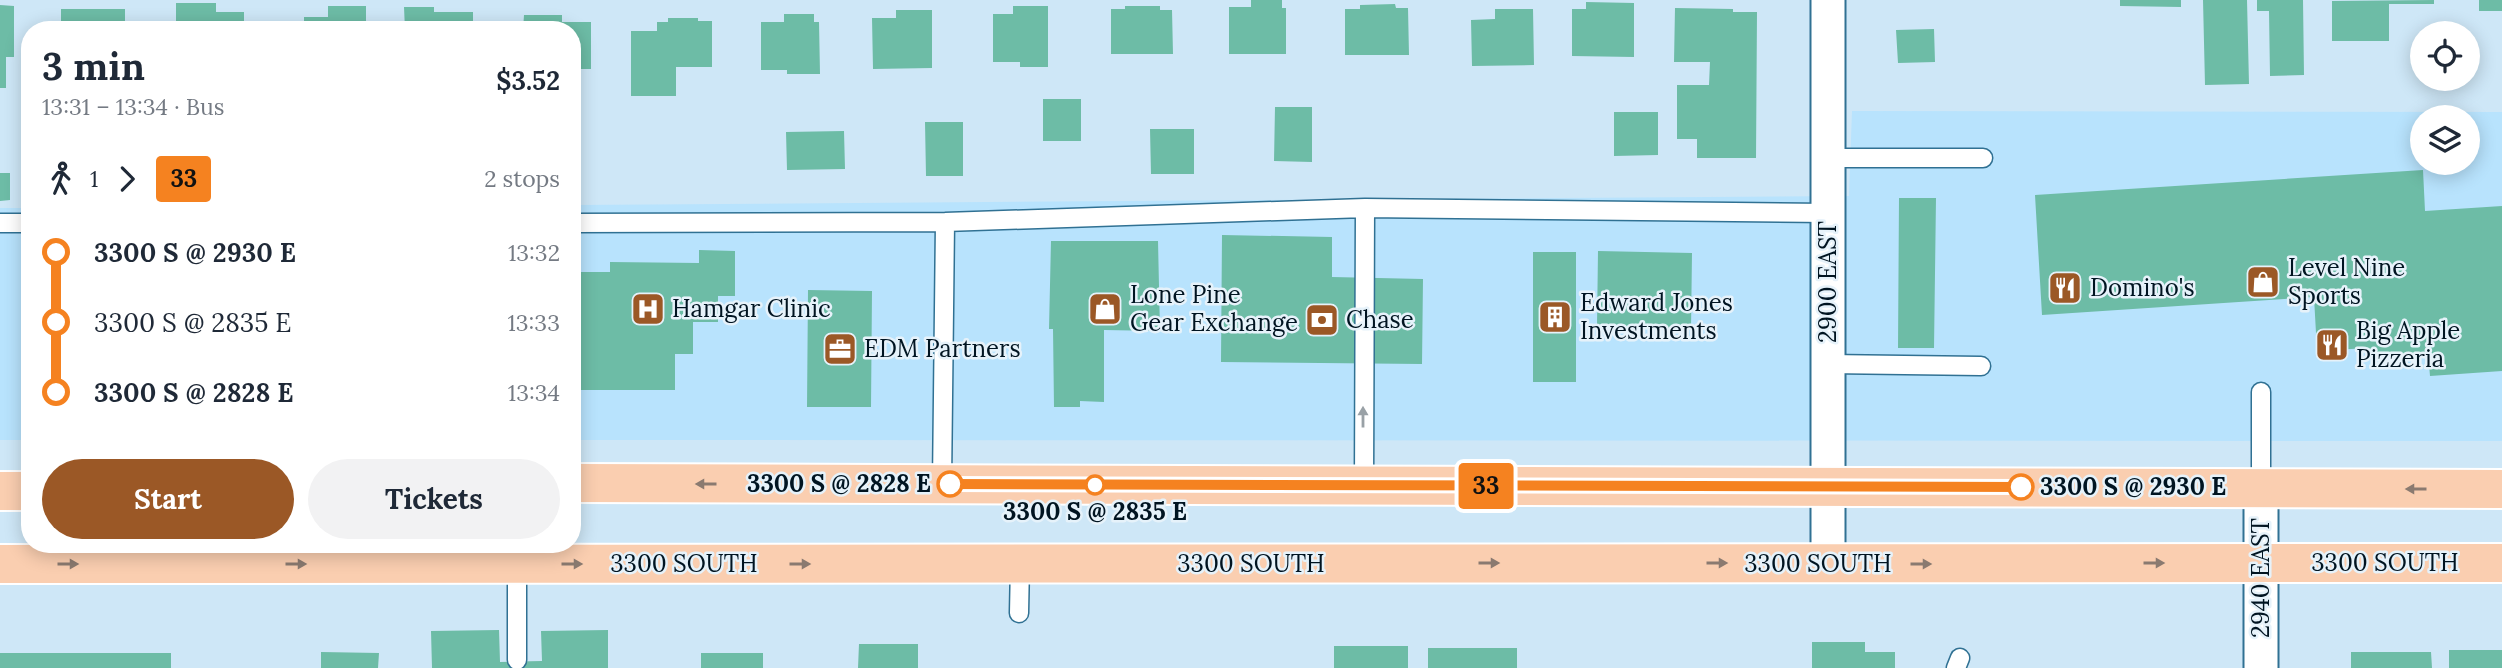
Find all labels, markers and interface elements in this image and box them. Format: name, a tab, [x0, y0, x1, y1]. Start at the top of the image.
map controls	[2410, 21, 2480, 175]
button: locate	[2410, 21, 2480, 91]
text: 3 min	[42, 42, 145, 90]
text: $3.52	[496, 64, 560, 97]
text: 13:31 – 13:34 · Bus	[42, 92, 224, 121]
button: layers	[2410, 105, 2480, 175]
icon: walk	[42, 160, 80, 198]
icon: forward	[108, 160, 146, 198]
text: 33	[170, 163, 197, 194]
text: 1	[90, 164, 98, 193]
text: 2 stops	[484, 164, 560, 193]
street label: 2900 EAST	[1812, 221, 1843, 343]
text: 3300 S @ 2930 E	[94, 236, 296, 269]
text: 13:32	[508, 238, 560, 267]
place label: Level Nine Sports	[2288, 252, 2405, 311]
shop icon: Level Nine Sports	[2244, 263, 2282, 301]
restaurant icon: Domino's	[2046, 269, 2084, 307]
place label: Domino's	[2090, 272, 2195, 303]
place label: Lone Pine Gear Exchange	[1130, 279, 1298, 338]
place label: Edward Jones Investments	[1580, 287, 1733, 346]
hospital icon: Hamgar Clinic	[629, 290, 667, 328]
shop icon: Lone Pine Gear Exchange	[1086, 290, 1124, 328]
place label: Hamgar Clinic	[672, 293, 831, 324]
building icon: Edward Jones Investments	[1536, 298, 1574, 336]
bank icon: Chase	[1303, 301, 1341, 339]
place label: Chase	[1346, 304, 1414, 335]
text: 3300 S @ 2835 E	[94, 306, 291, 339]
text: 13:33	[507, 308, 560, 337]
place label: Big Apple Pizzeria	[2356, 315, 2460, 374]
restaurant icon: Big Apple Pizzeria	[2313, 326, 2351, 364]
office icon: EDM Partners	[821, 330, 859, 368]
place label: EDM Partners	[864, 333, 1021, 364]
text: 3300 S @ 2828 E	[94, 376, 293, 409]
text: 13:34	[508, 378, 560, 407]
one-way arrow	[1357, 406, 1369, 428]
button: Start	[42, 459, 294, 539]
button: Tickets	[308, 459, 560, 539]
line badge: 33	[1454, 463, 1518, 509]
place label: 3300 S @ 2828 E	[747, 468, 931, 499]
text: 33	[1473, 470, 1499, 501]
marker: 3300 S @ 2828 E	[937, 471, 963, 497]
place label: 3300 S @ 2930 E	[2040, 471, 2226, 502]
marker: 3300 S @ 2930 E	[2008, 474, 2034, 500]
marker: 3300 S @ 2835 E	[1085, 475, 1105, 495]
one-way arrow	[695, 478, 717, 490]
one-way arrow	[2405, 483, 2427, 494]
place label: 3300 S @ 2835 E	[1003, 496, 1187, 527]
street label: 2940 EAST	[2245, 518, 2276, 638]
street label: 3300 SOUTH	[2311, 547, 2459, 578]
street label: 3300 SOUTH	[610, 548, 758, 579]
street label: 3300 SOUTH	[1177, 548, 1325, 579]
street label: 3300 SOUTH	[1744, 548, 1892, 579]
one-way arrow	[1478, 557, 1500, 569]
one-way arrow	[1706, 557, 1728, 569]
one-way arrow	[2143, 557, 2165, 569]
one-way arrow	[57, 558, 79, 570]
one-way arrow	[285, 558, 307, 570]
one-way arrow	[561, 558, 583, 570]
one-way arrow	[789, 558, 811, 570]
one-way arrow	[1910, 558, 1932, 570]

